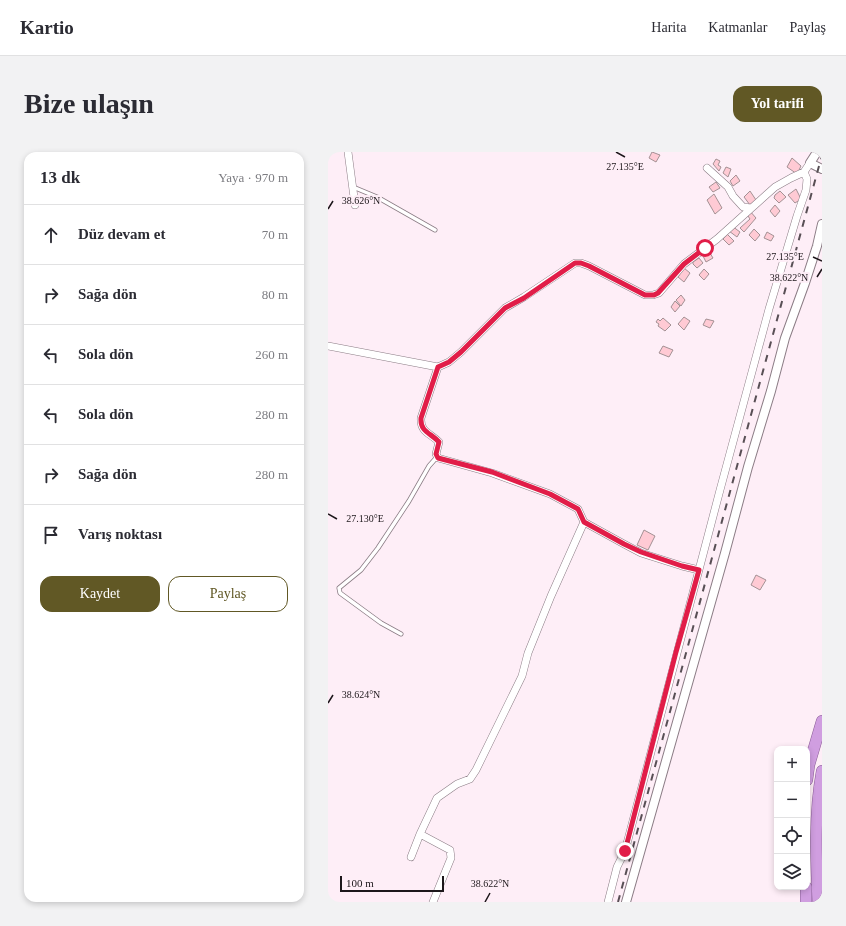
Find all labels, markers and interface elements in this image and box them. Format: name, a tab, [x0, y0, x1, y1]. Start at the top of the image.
text: Kartio	[20, 17, 74, 38]
text: Harita	[651, 20, 686, 35]
text: Katmanlar	[708, 20, 767, 35]
text: Paylaş	[789, 20, 826, 35]
button: Yol tarifi	[733, 86, 822, 122]
text: Bize ulaşın	[24, 88, 154, 119]
text: 27.135°E	[606, 161, 644, 172]
text: 13 dk	[40, 168, 80, 187]
text: Yaya · 970 m	[218, 170, 288, 185]
text: 38.626°N	[342, 195, 380, 206]
icon: ahead	[40, 224, 62, 246]
text: Düz devam et	[78, 226, 165, 242]
text: 70 m	[262, 227, 288, 242]
route start	[696, 239, 714, 257]
text: 27.135°E	[766, 251, 804, 262]
text: 38.622°N	[770, 272, 808, 283]
icon: right	[40, 284, 62, 306]
text: Sağa dön	[78, 286, 137, 302]
text: 80 m	[262, 287, 288, 302]
icon: left	[40, 344, 62, 366]
text: Sola dön	[78, 346, 133, 362]
text: 260 m	[255, 347, 288, 362]
icon: left	[40, 404, 62, 426]
text: Sola dön	[78, 406, 133, 422]
text: 280 m	[255, 407, 288, 422]
icon: right	[40, 464, 62, 486]
text: Sağa dön	[78, 466, 137, 482]
text: 280 m	[255, 467, 288, 482]
text: 27.130°E	[346, 513, 384, 524]
icon: arrive	[40, 524, 62, 546]
text: Varış noktası	[78, 526, 162, 542]
button: Kaydet	[40, 576, 160, 612]
button: Paylaş	[168, 576, 288, 612]
text: 38.624°N	[342, 689, 380, 700]
map controls	[774, 746, 810, 890]
button: +	[774, 746, 810, 782]
button: −	[774, 782, 810, 818]
button: locate	[774, 818, 810, 854]
route end	[616, 842, 634, 860]
button: layers	[774, 854, 810, 890]
scale bar	[340, 874, 444, 893]
text: 100 m	[346, 877, 374, 889]
text: 38.622°N	[471, 878, 509, 889]

